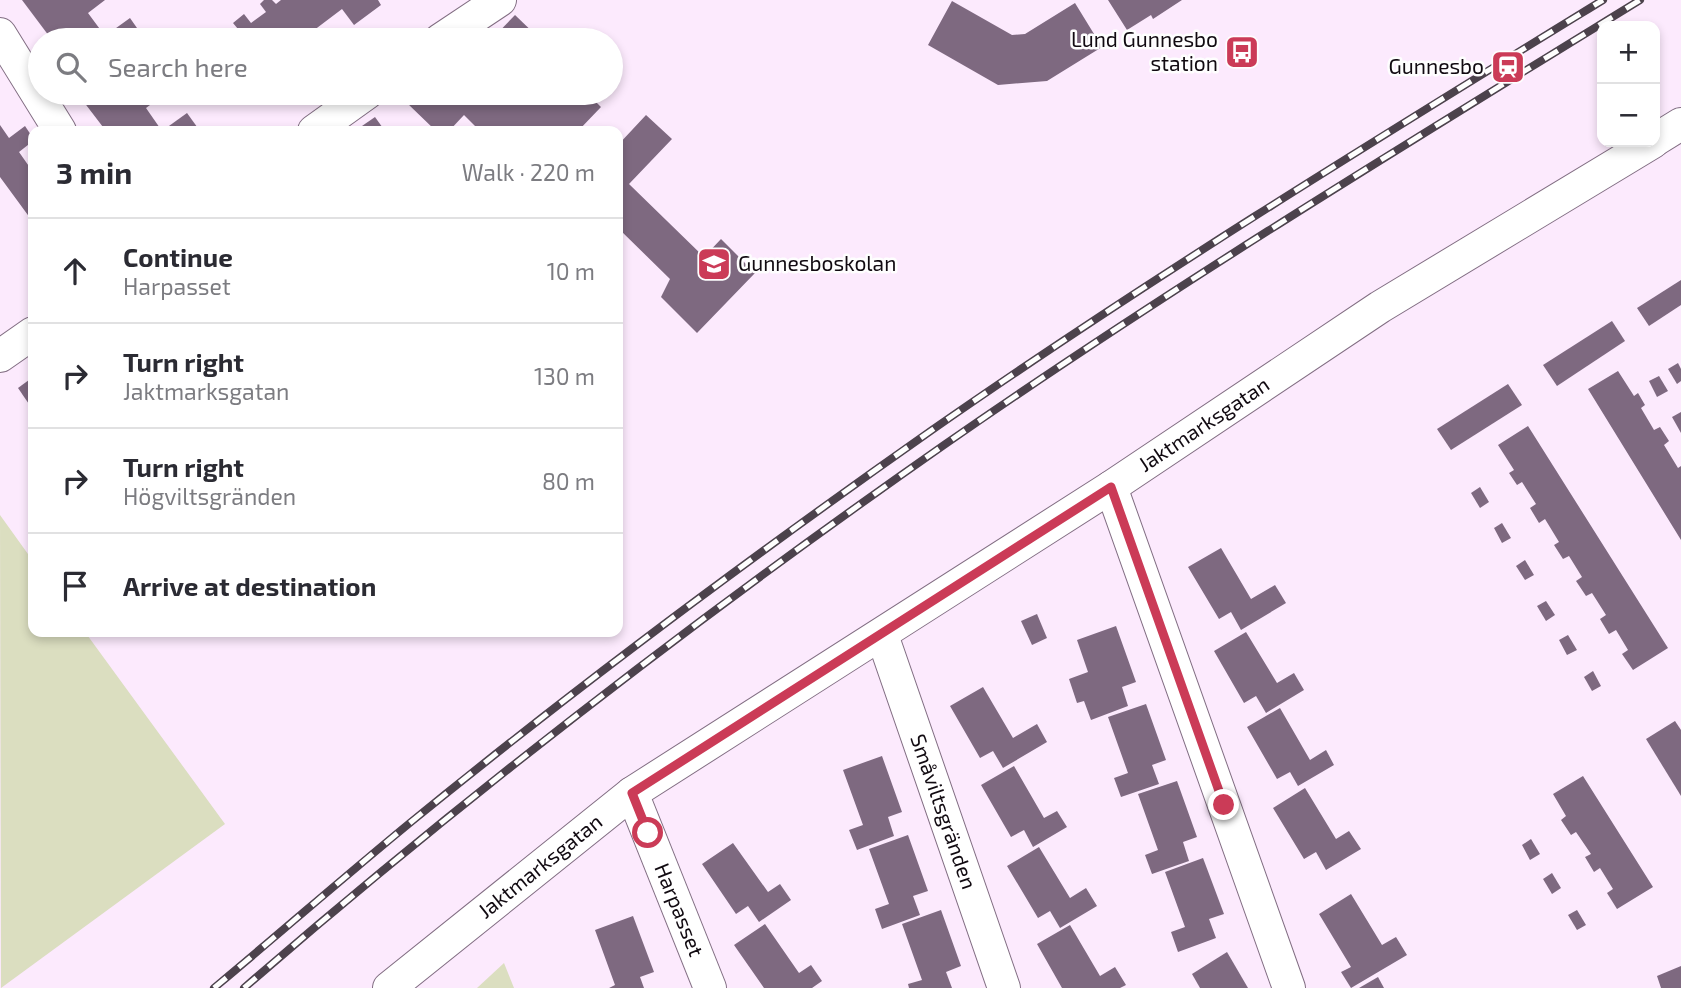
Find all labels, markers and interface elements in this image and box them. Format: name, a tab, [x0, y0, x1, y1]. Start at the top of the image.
map controls	[1597, 21, 1660, 147]
button: +	[1597, 21, 1660, 84]
place label: Lund Gunnesbo station	[1071, 26, 1218, 75]
search box	[28, 28, 623, 105]
bus stop icon: Lund Gunnesbo station	[1223, 33, 1261, 71]
icon: search	[52, 48, 90, 86]
station icon: Gunnesbo	[1489, 48, 1527, 86]
text: Search here	[108, 51, 248, 82]
place label: Gunnesbo	[1389, 53, 1484, 78]
button: −	[1597, 84, 1660, 147]
text: 3 min	[56, 154, 132, 190]
text: Walk · 220 m	[462, 158, 595, 186]
text: Continue	[123, 241, 233, 272]
school or university icon: Gunnesboskolan	[695, 245, 733, 283]
place label: Gunnesboskolan	[738, 250, 896, 275]
icon: ahead	[56, 252, 94, 290]
text: 10 m	[547, 257, 595, 285]
text: Harpasset	[123, 272, 231, 300]
text: Turn right	[123, 346, 244, 377]
icon: right	[56, 357, 94, 395]
text: 130 m	[534, 362, 595, 390]
street label: Jaktmarksgatan	[1133, 371, 1273, 476]
text: Jaktmarksgatan	[123, 377, 289, 405]
text: Turn right	[123, 451, 244, 482]
icon: right	[56, 462, 94, 500]
text: 80 m	[542, 467, 595, 495]
text: Högviltsgränden	[123, 482, 296, 510]
icon: arrive	[56, 567, 94, 605]
text: Arrive at destination	[123, 570, 376, 601]
street label: Småviltsgränden	[906, 730, 983, 892]
route end	[1208, 789, 1239, 820]
street label: Jaktmarksgatan	[472, 808, 606, 923]
route start	[632, 817, 663, 848]
street label: Harpasset	[650, 859, 710, 960]

